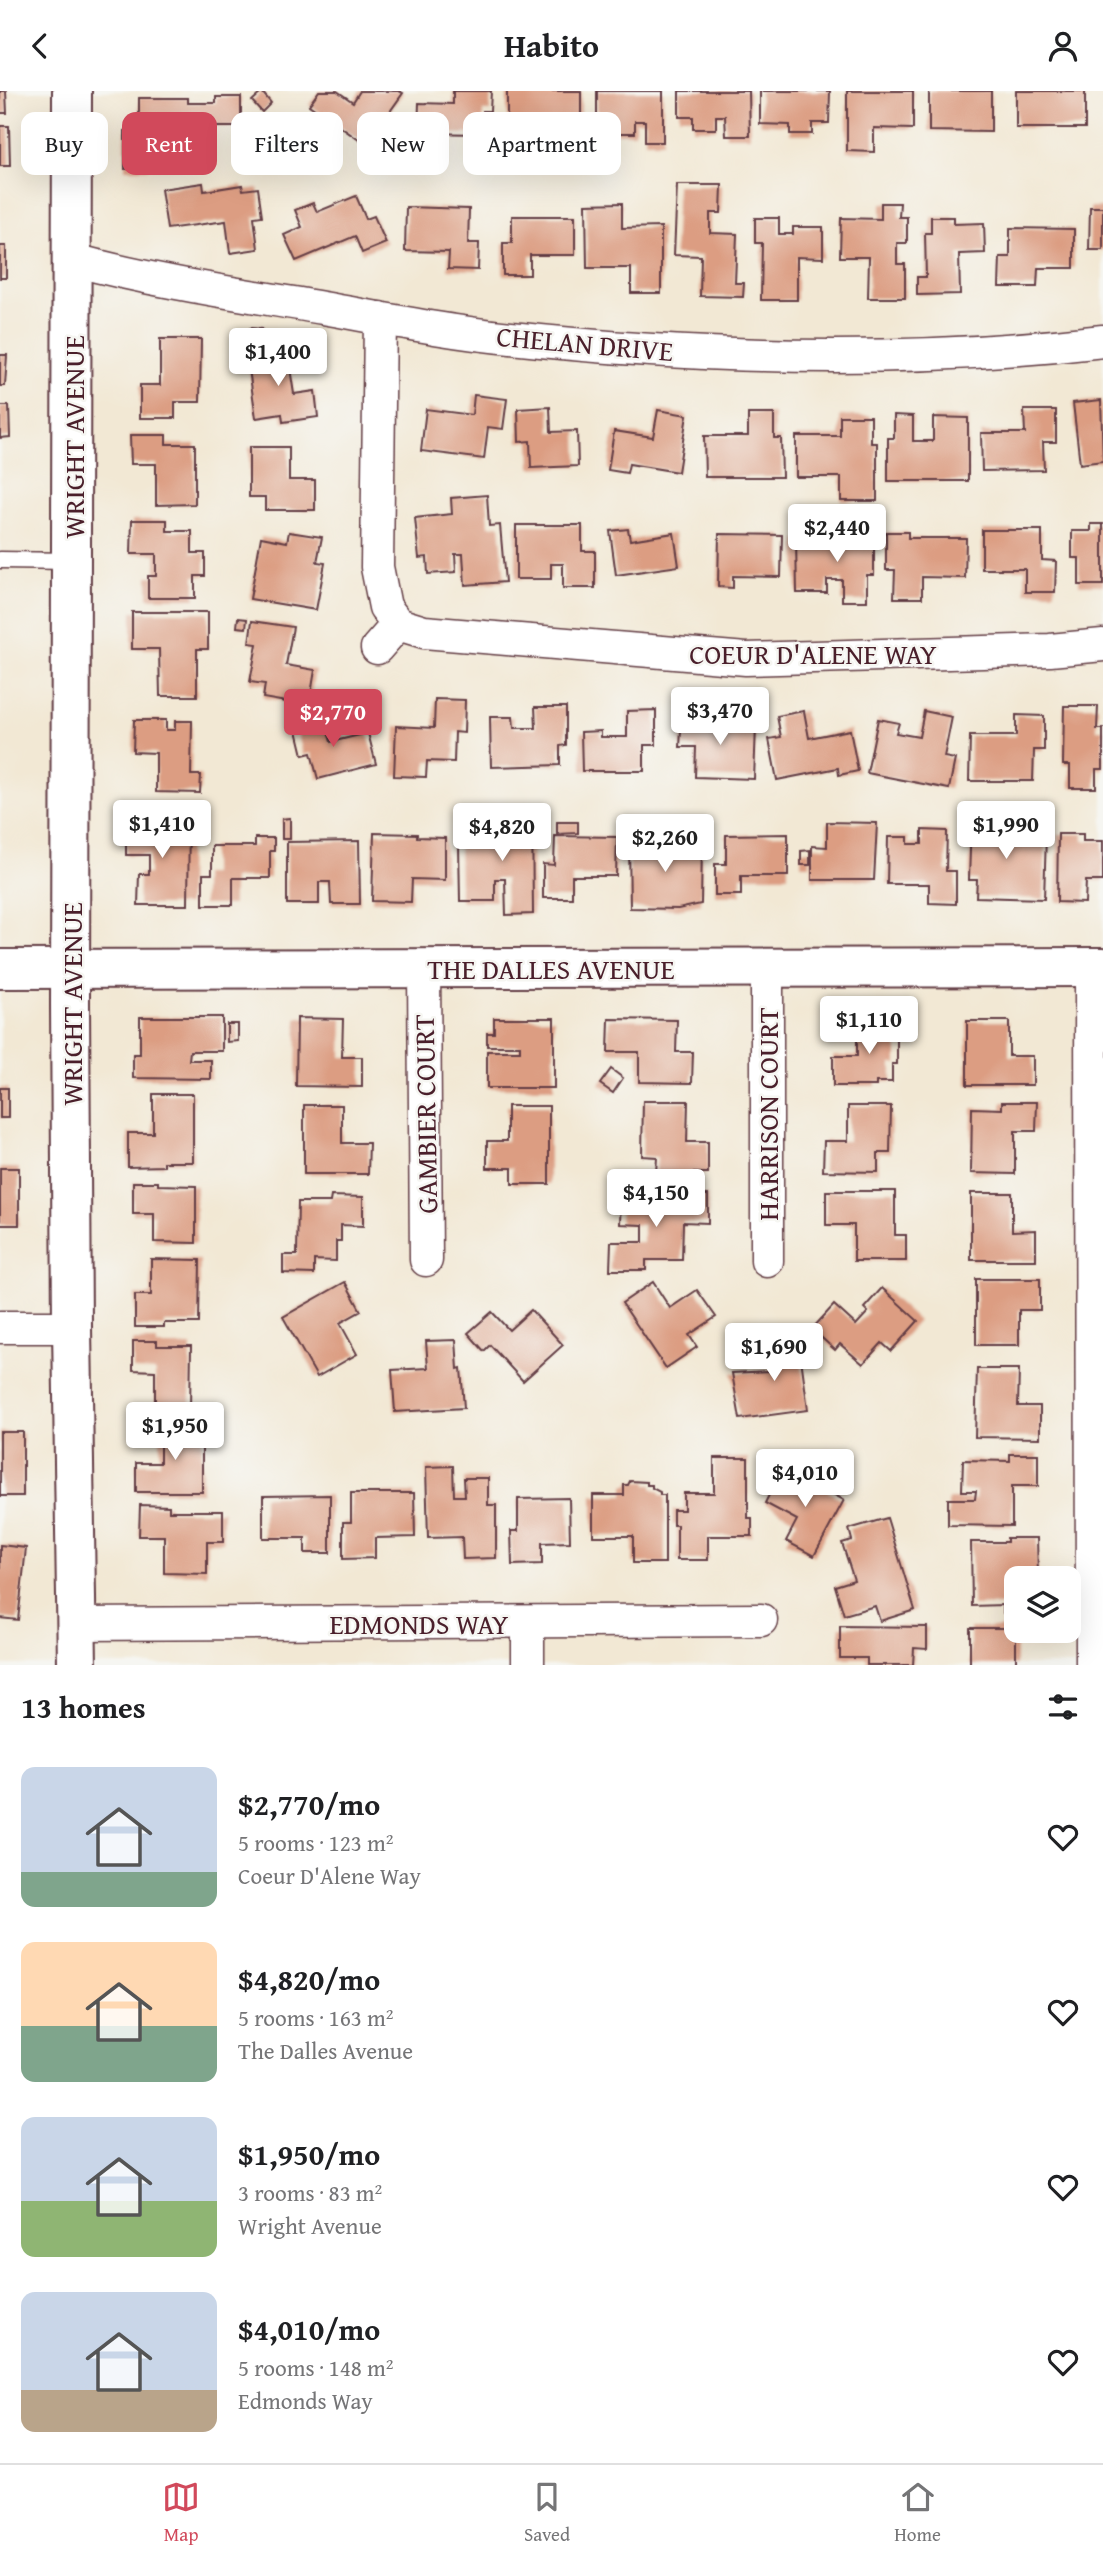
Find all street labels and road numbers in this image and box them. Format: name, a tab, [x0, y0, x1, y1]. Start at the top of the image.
street label: CHELAN DRIVE	[495, 315, 675, 371]
street label: WRIGHT AVENUE	[53, 335, 94, 539]
street label: COEUR D'ALENE WAY	[689, 633, 937, 674]
street label: WRIGHT AVENUE	[51, 902, 92, 1106]
street label: THE DALLES AVENUE	[427, 948, 675, 989]
street label: HARRISON COURT	[747, 1007, 788, 1221]
street label: GAMBIER COURT	[403, 1014, 447, 1214]
street label: EDMONDS WAY	[329, 1603, 509, 1644]

